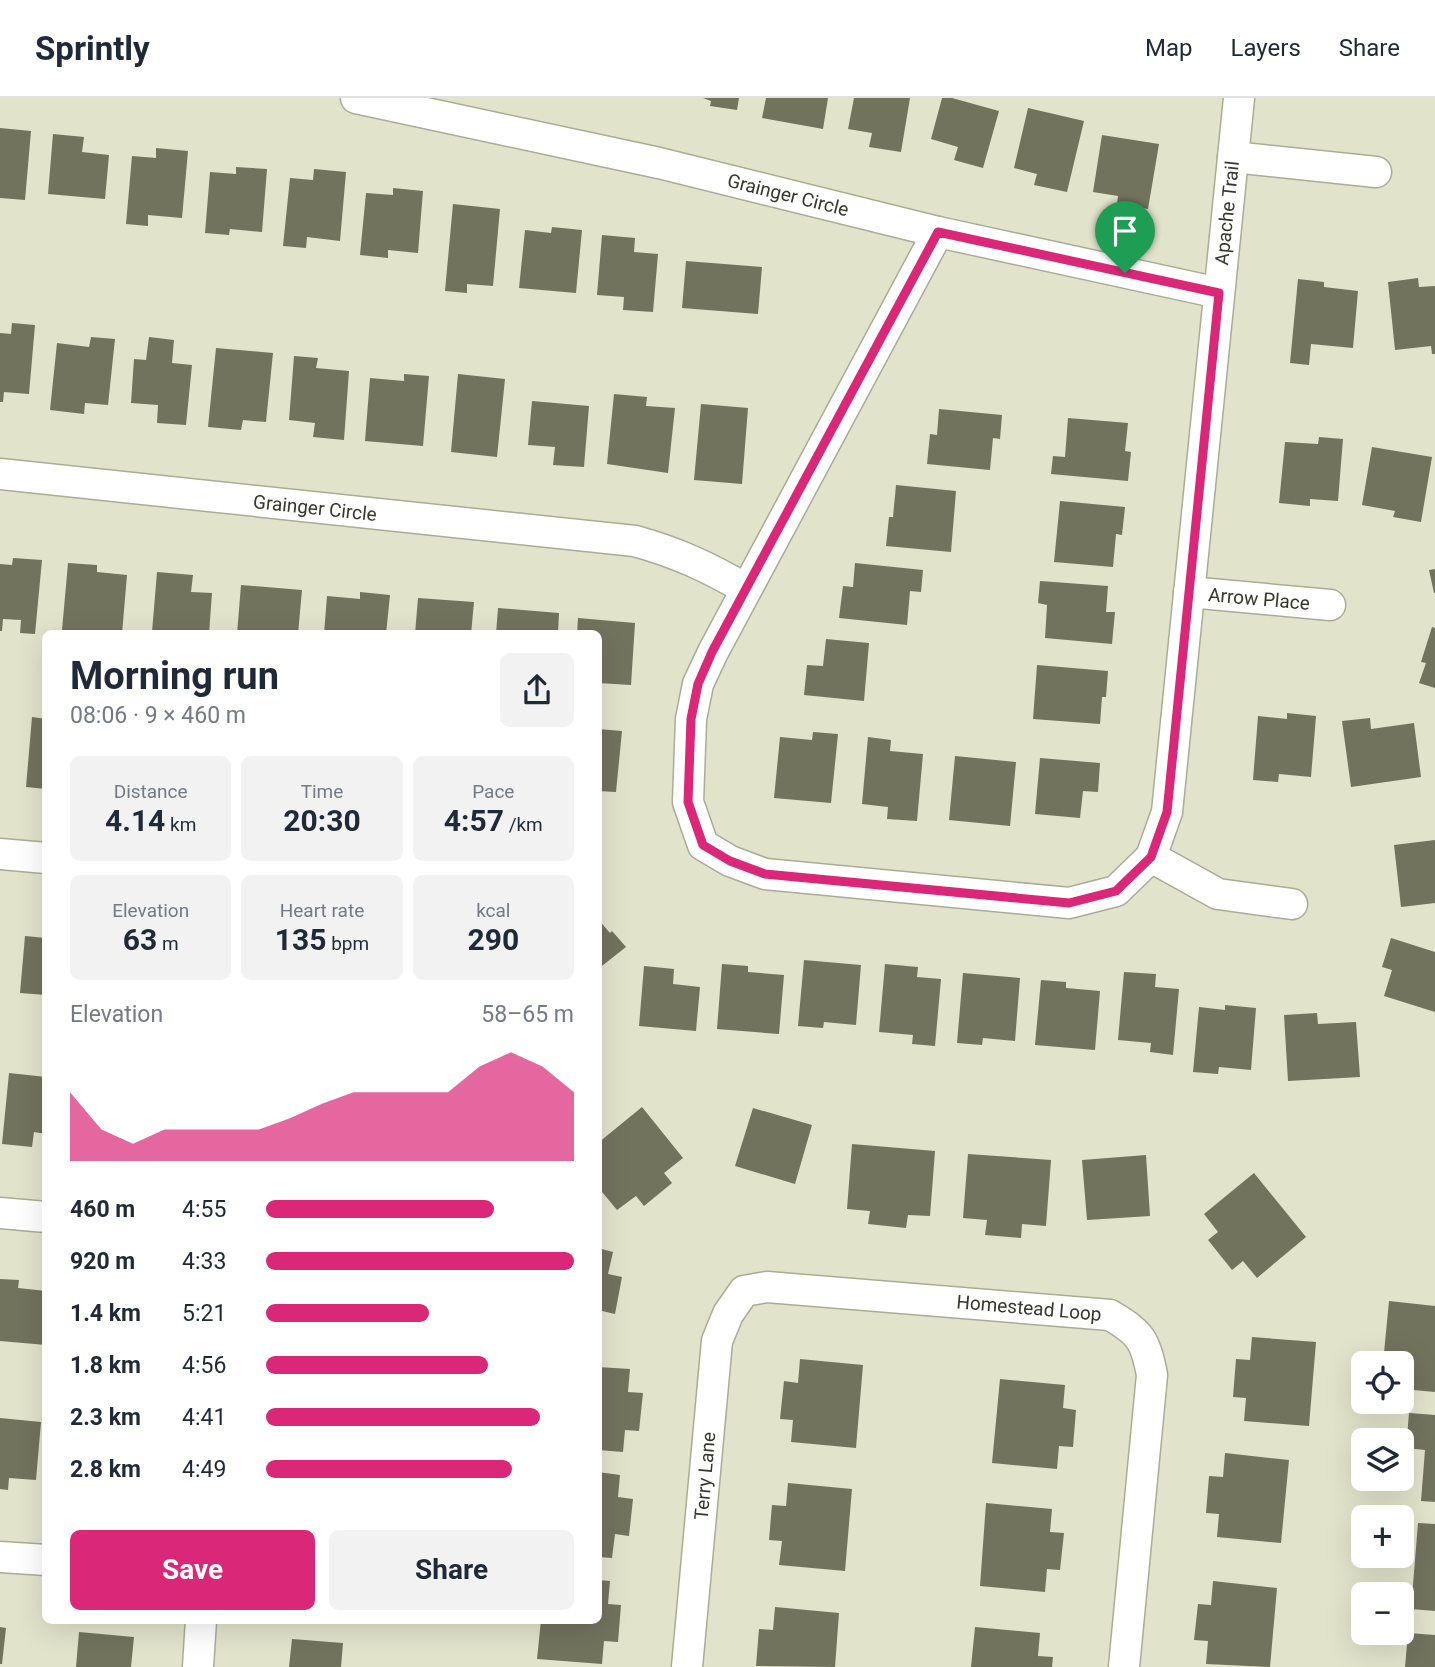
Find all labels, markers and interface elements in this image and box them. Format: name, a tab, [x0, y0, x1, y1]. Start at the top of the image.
text: Sprintly	[35, 29, 150, 68]
text: Map	[1145, 34, 1193, 62]
text: Layers	[1231, 34, 1301, 62]
text: Share	[1339, 34, 1400, 62]
street label: Apache Trail	[1210, 160, 1244, 266]
street label: Grainger Circle	[725, 169, 851, 221]
pin	[1095, 201, 1155, 273]
icon: arrive	[1106, 212, 1144, 250]
street label: Grainger Circle	[252, 490, 378, 526]
street label: Arrow Place	[1207, 583, 1311, 615]
button: share	[500, 653, 574, 727]
text: Morning run	[70, 654, 279, 698]
text: 08:06 · 9 × 460 m	[70, 702, 246, 729]
text: Distance	[114, 780, 188, 803]
text: Time	[301, 780, 343, 803]
text: Pace	[472, 780, 514, 803]
text: 4.14	[105, 803, 165, 838]
text: 20:30	[283, 803, 361, 838]
text: 4:57	[444, 803, 504, 838]
text: km	[165, 813, 196, 836]
text: /km	[504, 813, 543, 836]
text: Elevation	[112, 899, 189, 922]
text: Heart rate	[280, 899, 364, 922]
text: kcal	[476, 899, 511, 922]
text: 63	[123, 922, 157, 957]
text: 135	[275, 922, 326, 957]
text: 290	[468, 922, 519, 957]
text: m	[157, 932, 179, 955]
text: bpm	[326, 932, 369, 955]
text: Elevation	[70, 1001, 163, 1028]
text: 58–65 m	[481, 1001, 574, 1028]
text: 460 m	[70, 1196, 135, 1223]
text: 4:55	[182, 1196, 226, 1223]
text: 920 m	[70, 1248, 135, 1275]
text: 4:33	[182, 1248, 226, 1275]
street label: Homestead Loop	[955, 1290, 1103, 1326]
text: 1.4 km	[70, 1300, 141, 1327]
text: 5:21	[182, 1300, 226, 1327]
map controls	[1351, 1351, 1414, 1645]
button: locate	[1351, 1351, 1414, 1414]
text: 1.8 km	[70, 1352, 141, 1379]
text: 4:56	[182, 1352, 226, 1379]
text: 2.3 km	[70, 1404, 141, 1431]
text: 4:41	[182, 1404, 226, 1431]
button: layers	[1351, 1428, 1414, 1491]
street label: Terry Lane	[690, 1431, 720, 1521]
text: 2.8 km	[70, 1456, 141, 1483]
text: 4:49	[182, 1456, 226, 1483]
button: +	[1351, 1505, 1414, 1568]
button: Save	[70, 1530, 315, 1610]
button: Share	[329, 1530, 574, 1610]
button: −	[1351, 1582, 1414, 1645]

